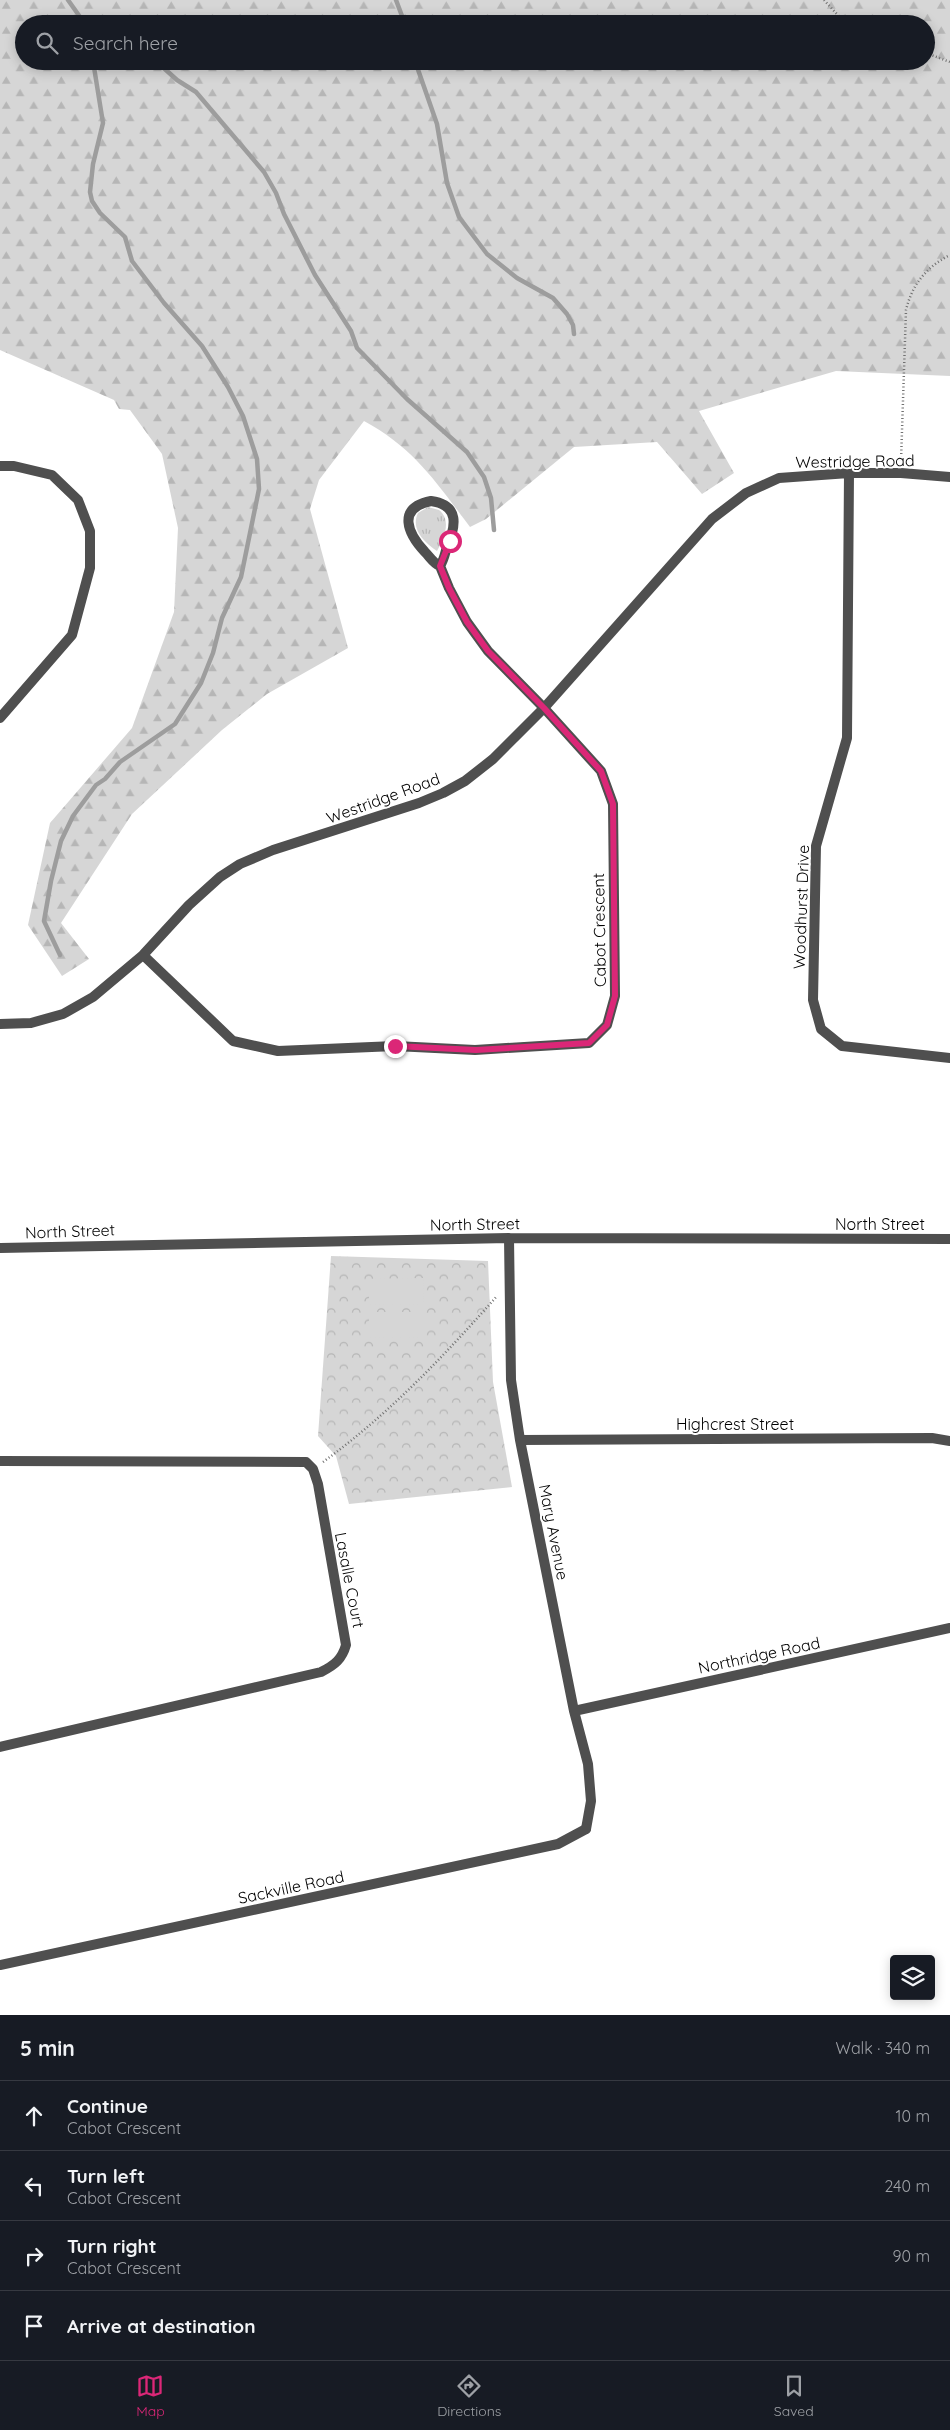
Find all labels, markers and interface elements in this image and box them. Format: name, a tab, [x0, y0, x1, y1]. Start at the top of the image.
search box	[15, 15, 935, 70]
icon: search	[33, 29, 61, 57]
text: Search here	[73, 31, 178, 55]
street label: Westridge Road	[795, 450, 915, 472]
route start	[439, 530, 462, 553]
street label: Westridge Road	[324, 768, 442, 828]
street label: Woodhurst Drive	[789, 844, 813, 970]
street label: Cabot Crescent	[588, 873, 610, 987]
route end	[384, 1035, 407, 1058]
street label: North Street	[430, 1213, 520, 1235]
street label: North Street	[835, 1214, 925, 1234]
street label: North Street	[25, 1219, 115, 1243]
street label: Highcrest Street	[676, 1414, 794, 1434]
street label: Mary Avenue	[535, 1482, 573, 1582]
street label: Lasalle Court	[331, 1531, 369, 1629]
street label: Northridge Road	[696, 1632, 822, 1678]
street label: Sackville Road	[236, 1866, 346, 1908]
map controls	[890, 1955, 935, 2000]
button: layers	[890, 1955, 935, 2000]
text: 5 min	[20, 2035, 75, 2061]
text: Walk · 340 m	[836, 2038, 930, 2058]
text: Continue	[67, 2094, 148, 2118]
icon: ahead	[20, 2102, 48, 2130]
text: 10 m	[896, 2106, 930, 2126]
text: Cabot Crescent	[67, 2118, 181, 2138]
text: Turn left	[67, 2164, 145, 2188]
icon: left	[20, 2172, 48, 2200]
text: 240 m	[884, 2176, 930, 2196]
text: Cabot Crescent	[67, 2188, 181, 2208]
text: Turn right	[67, 2234, 156, 2258]
icon: right	[20, 2242, 48, 2270]
text: 90 m	[893, 2246, 930, 2266]
text: Cabot Crescent	[67, 2258, 181, 2278]
icon: arrive	[20, 2312, 48, 2340]
text: Arrive at destination	[67, 2314, 256, 2338]
tab: Map	[136, 2372, 165, 2420]
tab: Directions	[437, 2372, 501, 2420]
tab: Saved	[774, 2372, 814, 2420]

